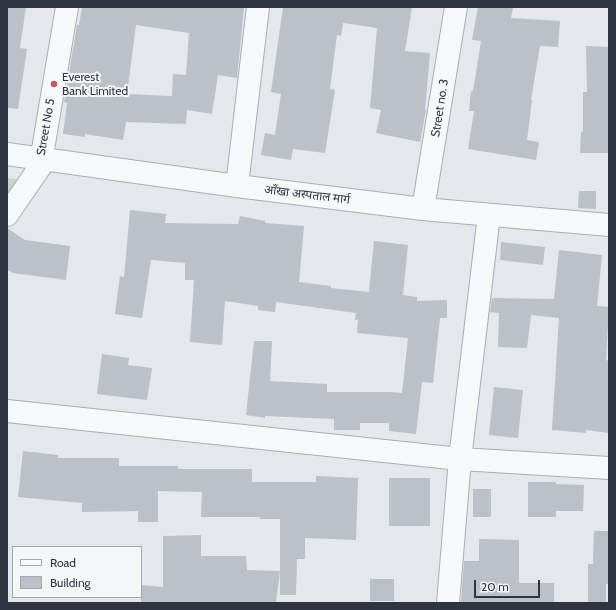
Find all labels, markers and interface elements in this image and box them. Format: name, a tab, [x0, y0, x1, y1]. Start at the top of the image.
place label: Everest Bank Limited	[62, 70, 128, 98]
street label: Street no. 3	[428, 78, 452, 138]
marker: Everest Bank Limited	[49, 79, 59, 89]
street label: Street No 5	[34, 97, 58, 157]
street label: आँखा अस्पताल मार्ग	[263, 183, 351, 207]
legend	[12, 546, 142, 598]
text: Road	[50, 555, 76, 570]
scale bar	[476, 572, 542, 598]
text: Building	[50, 575, 91, 590]
text: 20 m	[481, 579, 509, 594]

